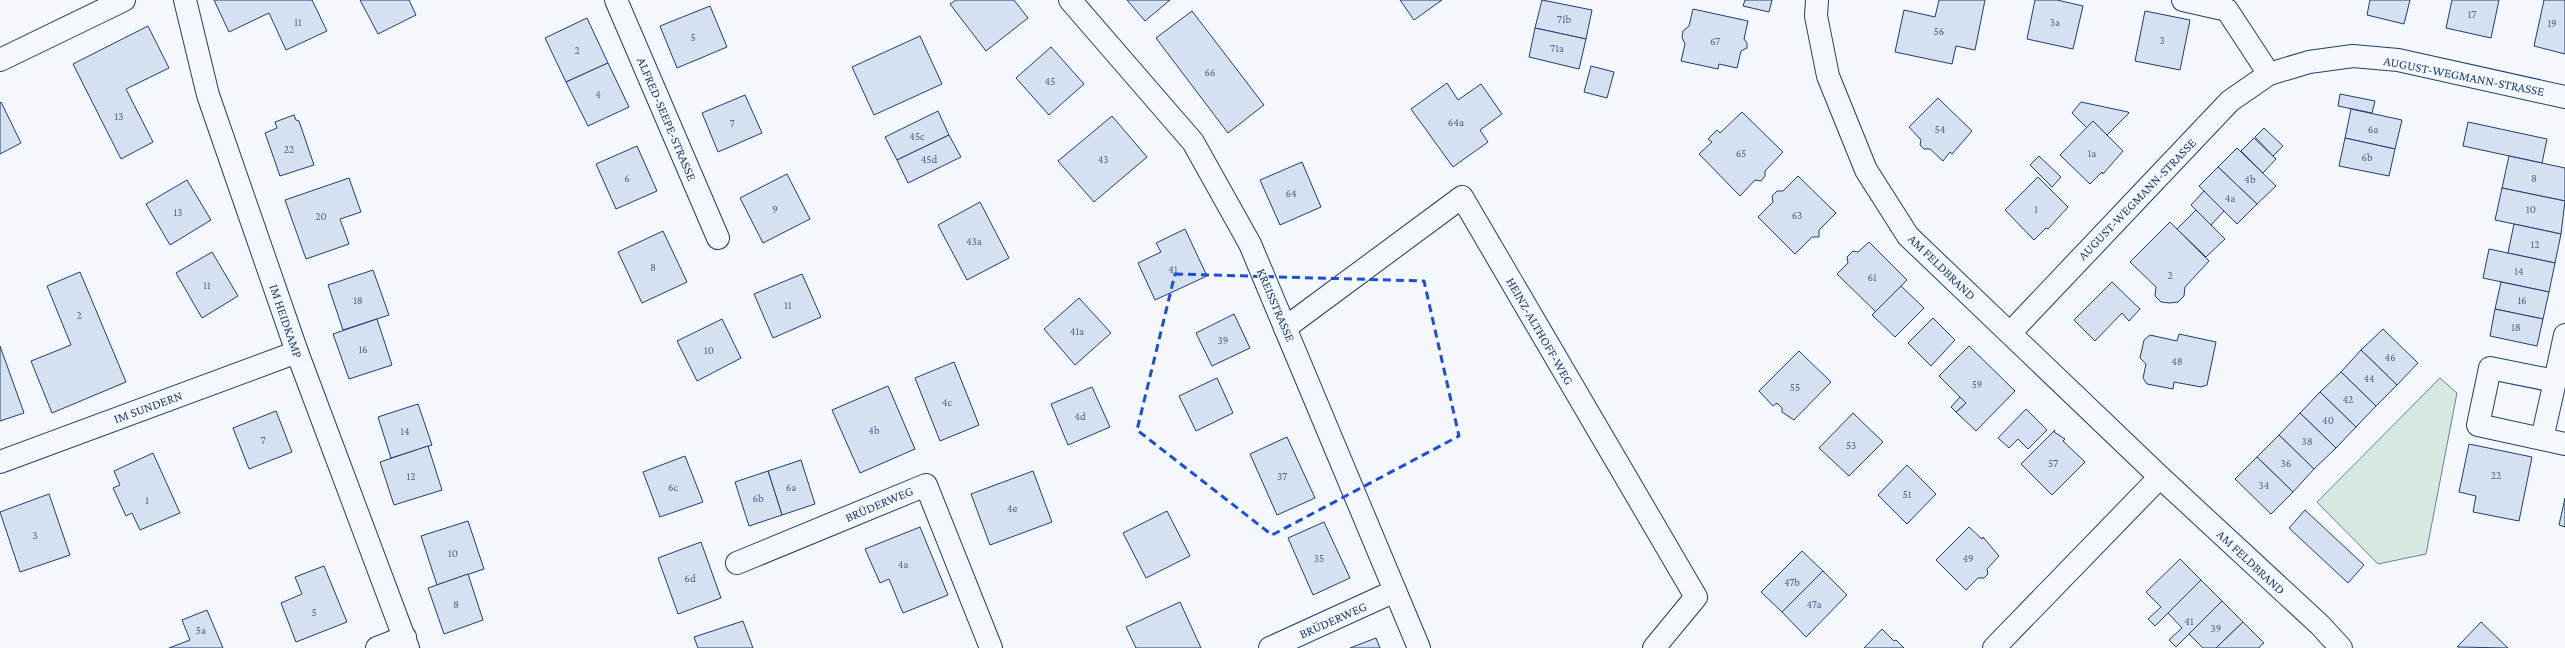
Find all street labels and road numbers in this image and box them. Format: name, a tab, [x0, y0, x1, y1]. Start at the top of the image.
street label: AUGUST-WEGMANN-STRASSE	[2382, 53, 2546, 99]
street label: ALFRED-SEEPE-STRASSE	[634, 55, 700, 183]
street label: AUGUST-WEGMANN-STRASSE	[2075, 135, 2199, 263]
street label: AM FELDBRAND	[1905, 231, 1979, 303]
street label: KREISSTRASSE	[1254, 266, 1298, 344]
street label: HEINZ-ALTHOFF-WEG	[1503, 275, 1577, 387]
street label: IM HEIDKAMP	[266, 282, 306, 360]
street label: IM SUNDERN	[112, 388, 184, 426]
street label: BRÜDERWEG	[843, 483, 915, 525]
street label: AM FELDBRAND	[2214, 527, 2288, 597]
street label: BRÜDERWEG	[1297, 598, 1369, 642]

